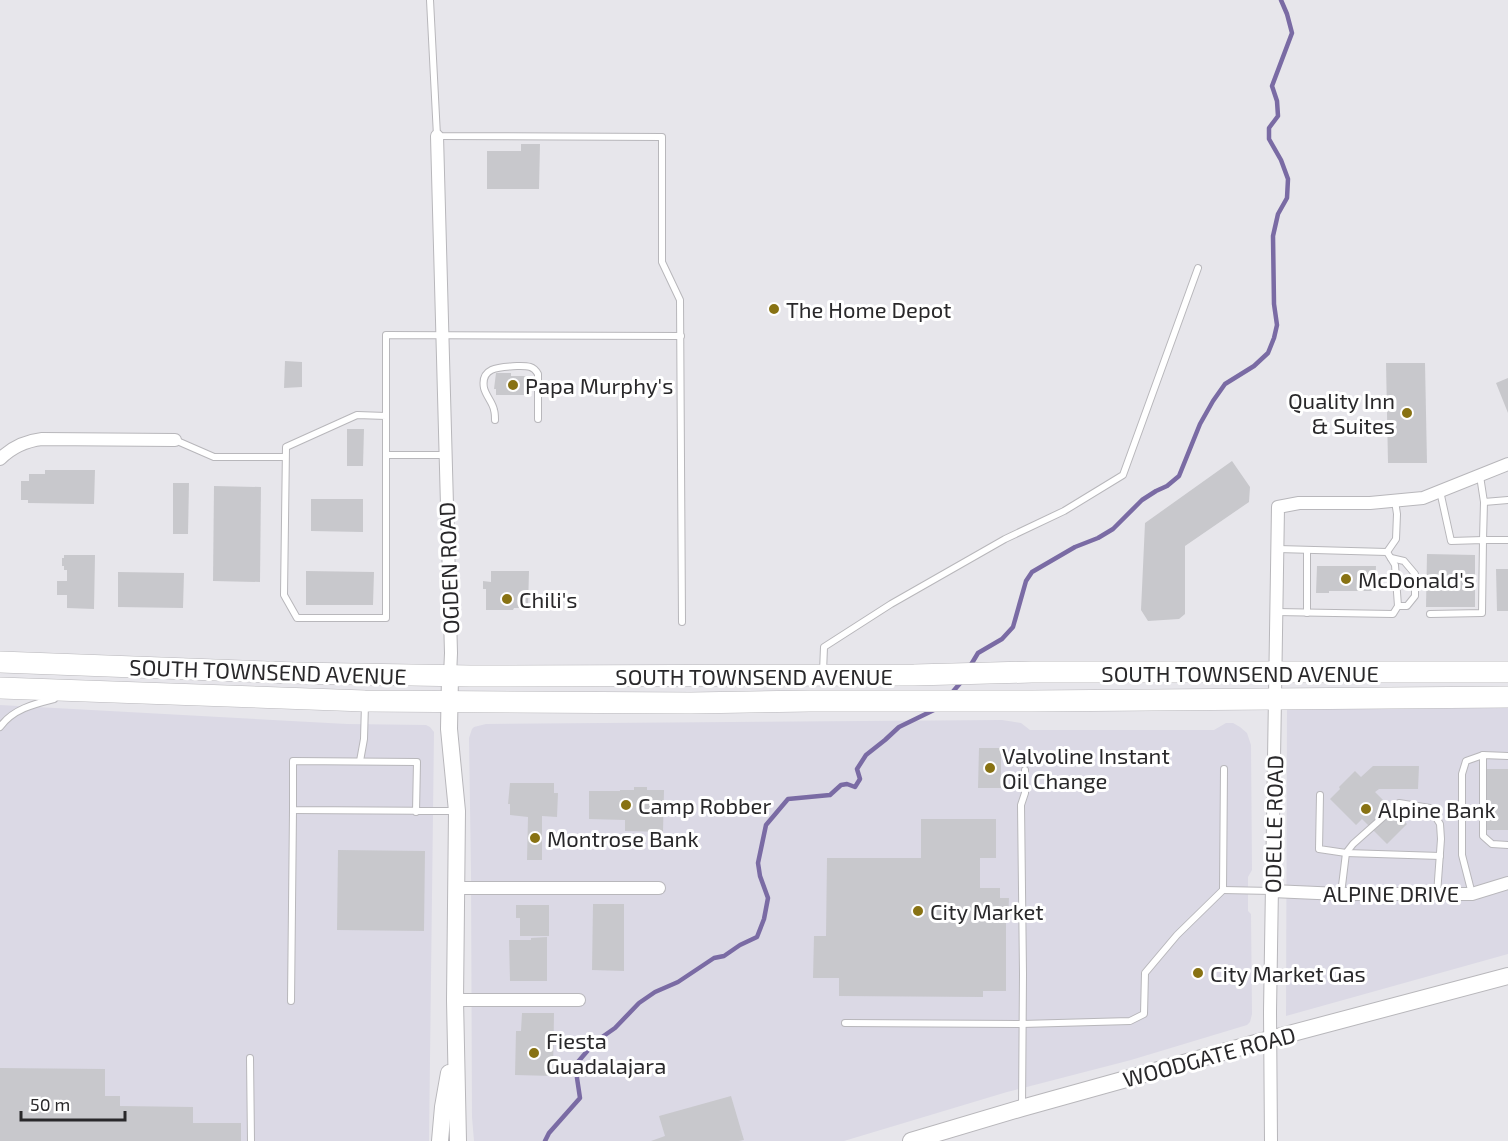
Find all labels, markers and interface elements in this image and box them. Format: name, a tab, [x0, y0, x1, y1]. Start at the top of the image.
place label: The Home Depot	[786, 296, 952, 322]
marker: The Home Depot	[767, 302, 781, 316]
place label: Papa Murphy's	[525, 372, 673, 398]
marker: Papa Murphy's	[506, 378, 520, 392]
place label: Quality Inn & Suites	[1288, 387, 1395, 438]
marker: Quality Inn & Suites	[1400, 406, 1414, 420]
street label: OGDEN ROAD	[433, 501, 463, 635]
place label: McDonald's	[1358, 566, 1475, 592]
marker: McDonald's	[1339, 572, 1353, 586]
place label: Chili's	[519, 586, 578, 612]
marker: Chili's	[500, 592, 514, 606]
street label: SOUTH TOWNSEND AVENUE	[129, 653, 407, 689]
street label: SOUTH TOWNSEND AVENUE	[1101, 660, 1379, 686]
street label: SOUTH TOWNSEND AVENUE	[615, 663, 893, 689]
place label: Valvoline Instant Oil Change	[1002, 742, 1170, 793]
street label: ODELLE ROAD	[1259, 755, 1287, 893]
marker: Valvoline Instant Oil Change	[983, 761, 997, 775]
place label: Camp Robber	[638, 792, 771, 818]
place label: Alpine Bank	[1378, 796, 1496, 822]
marker: Camp Robber	[619, 798, 633, 812]
marker: Alpine Bank	[1359, 802, 1373, 816]
place label: Montrose Bank	[547, 825, 699, 851]
marker: Montrose Bank	[528, 831, 542, 845]
street label: ALPINE DRIVE	[1323, 880, 1459, 906]
place label: City Market	[930, 898, 1044, 924]
marker: City Market	[911, 904, 925, 918]
place label: City Market Gas	[1210, 960, 1366, 986]
marker: City Market Gas	[1191, 966, 1205, 980]
street label: WOODGATE ROAD	[1120, 1020, 1298, 1092]
place label: Fiesta Guadalajara	[546, 1027, 666, 1079]
marker: Fiesta Guadalajara	[527, 1046, 541, 1060]
scale bar	[21, 1084, 124, 1122]
text: 50 m	[30, 1093, 70, 1115]

